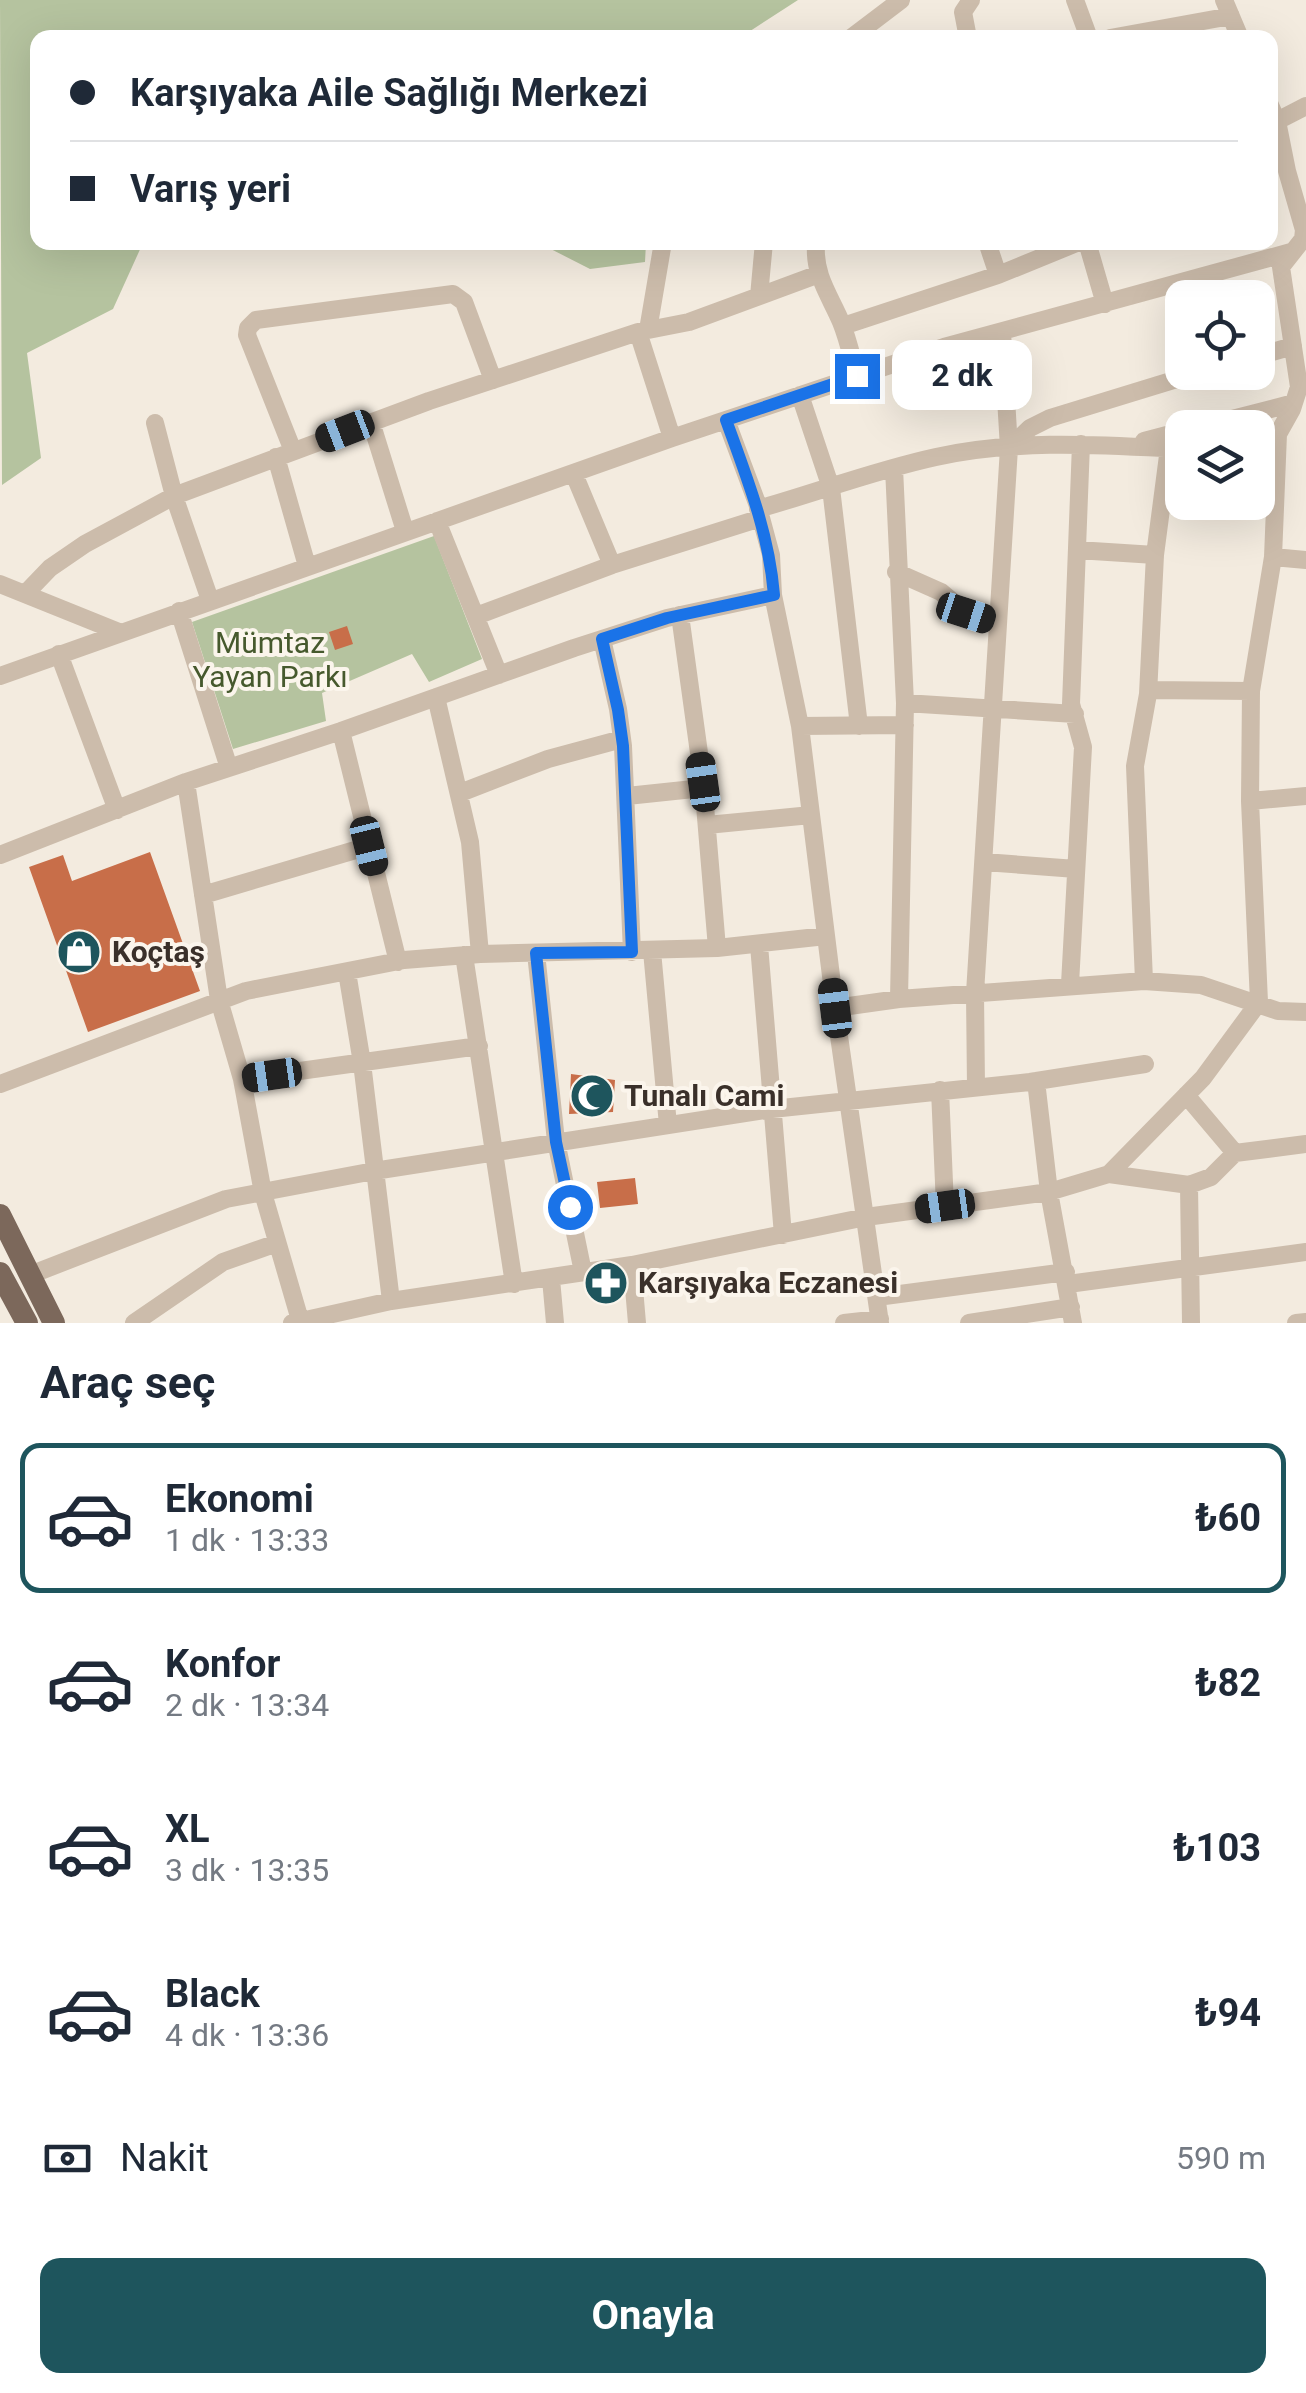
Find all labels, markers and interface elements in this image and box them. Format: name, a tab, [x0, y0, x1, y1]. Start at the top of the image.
text: Karşıyaka Aile Sağlığı Merkezi	[130, 71, 648, 115]
text: Varış yeri	[130, 167, 291, 211]
map controls	[1165, 280, 1275, 520]
button: locate	[1165, 280, 1275, 390]
callout: 2 dk	[892, 341, 1032, 411]
route end	[835, 354, 880, 399]
text: 2 dk	[931, 356, 993, 394]
car	[312, 406, 378, 456]
button: layers	[1165, 410, 1275, 520]
car	[933, 589, 999, 637]
park label: Mümtaz Yayan Parkı	[192, 625, 348, 694]
car	[684, 750, 722, 814]
car	[347, 813, 391, 879]
shop icon: Koçtaş	[56, 929, 102, 975]
place label: Koçtaş	[112, 934, 205, 969]
car	[816, 976, 854, 1040]
car	[240, 1056, 304, 1094]
mosque icon: Tunalı Cami	[569, 1073, 615, 1119]
place label: Tunalı Cami	[624, 1078, 784, 1113]
route start	[548, 1185, 593, 1230]
car	[913, 1187, 977, 1225]
pharmacy icon: Karşıyaka Eczanesi	[583, 1260, 629, 1306]
place label: Karşıyaka Eczanesi	[638, 1265, 898, 1300]
text: Araç seç	[40, 1356, 216, 1409]
icon: car	[45, 1473, 135, 1563]
text: Ekonomi	[165, 1477, 314, 1521]
text: ₺60	[1195, 1496, 1261, 1540]
text: 1 dk · 13:33	[165, 1521, 329, 1559]
icon: car	[45, 1638, 135, 1728]
text: Konfor	[165, 1642, 280, 1686]
text: ₺82	[1195, 1661, 1261, 1705]
text: 2 dk · 13:34	[165, 1686, 329, 1724]
icon: car	[45, 1803, 135, 1893]
text: XL	[165, 1807, 210, 1851]
text: ₺103	[1173, 1826, 1261, 1870]
text: 3 dk · 13:35	[165, 1851, 329, 1889]
icon: car	[45, 1968, 135, 2058]
text: Black	[165, 1972, 260, 2016]
text: ₺94	[1195, 1991, 1261, 2035]
text: 4 dk · 13:36	[165, 2016, 329, 2054]
icon: cash	[40, 2131, 95, 2186]
text: Nakit	[120, 2136, 209, 2180]
text: 590 m	[1176, 2139, 1266, 2177]
button: Onayla	[40, 2258, 1266, 2373]

